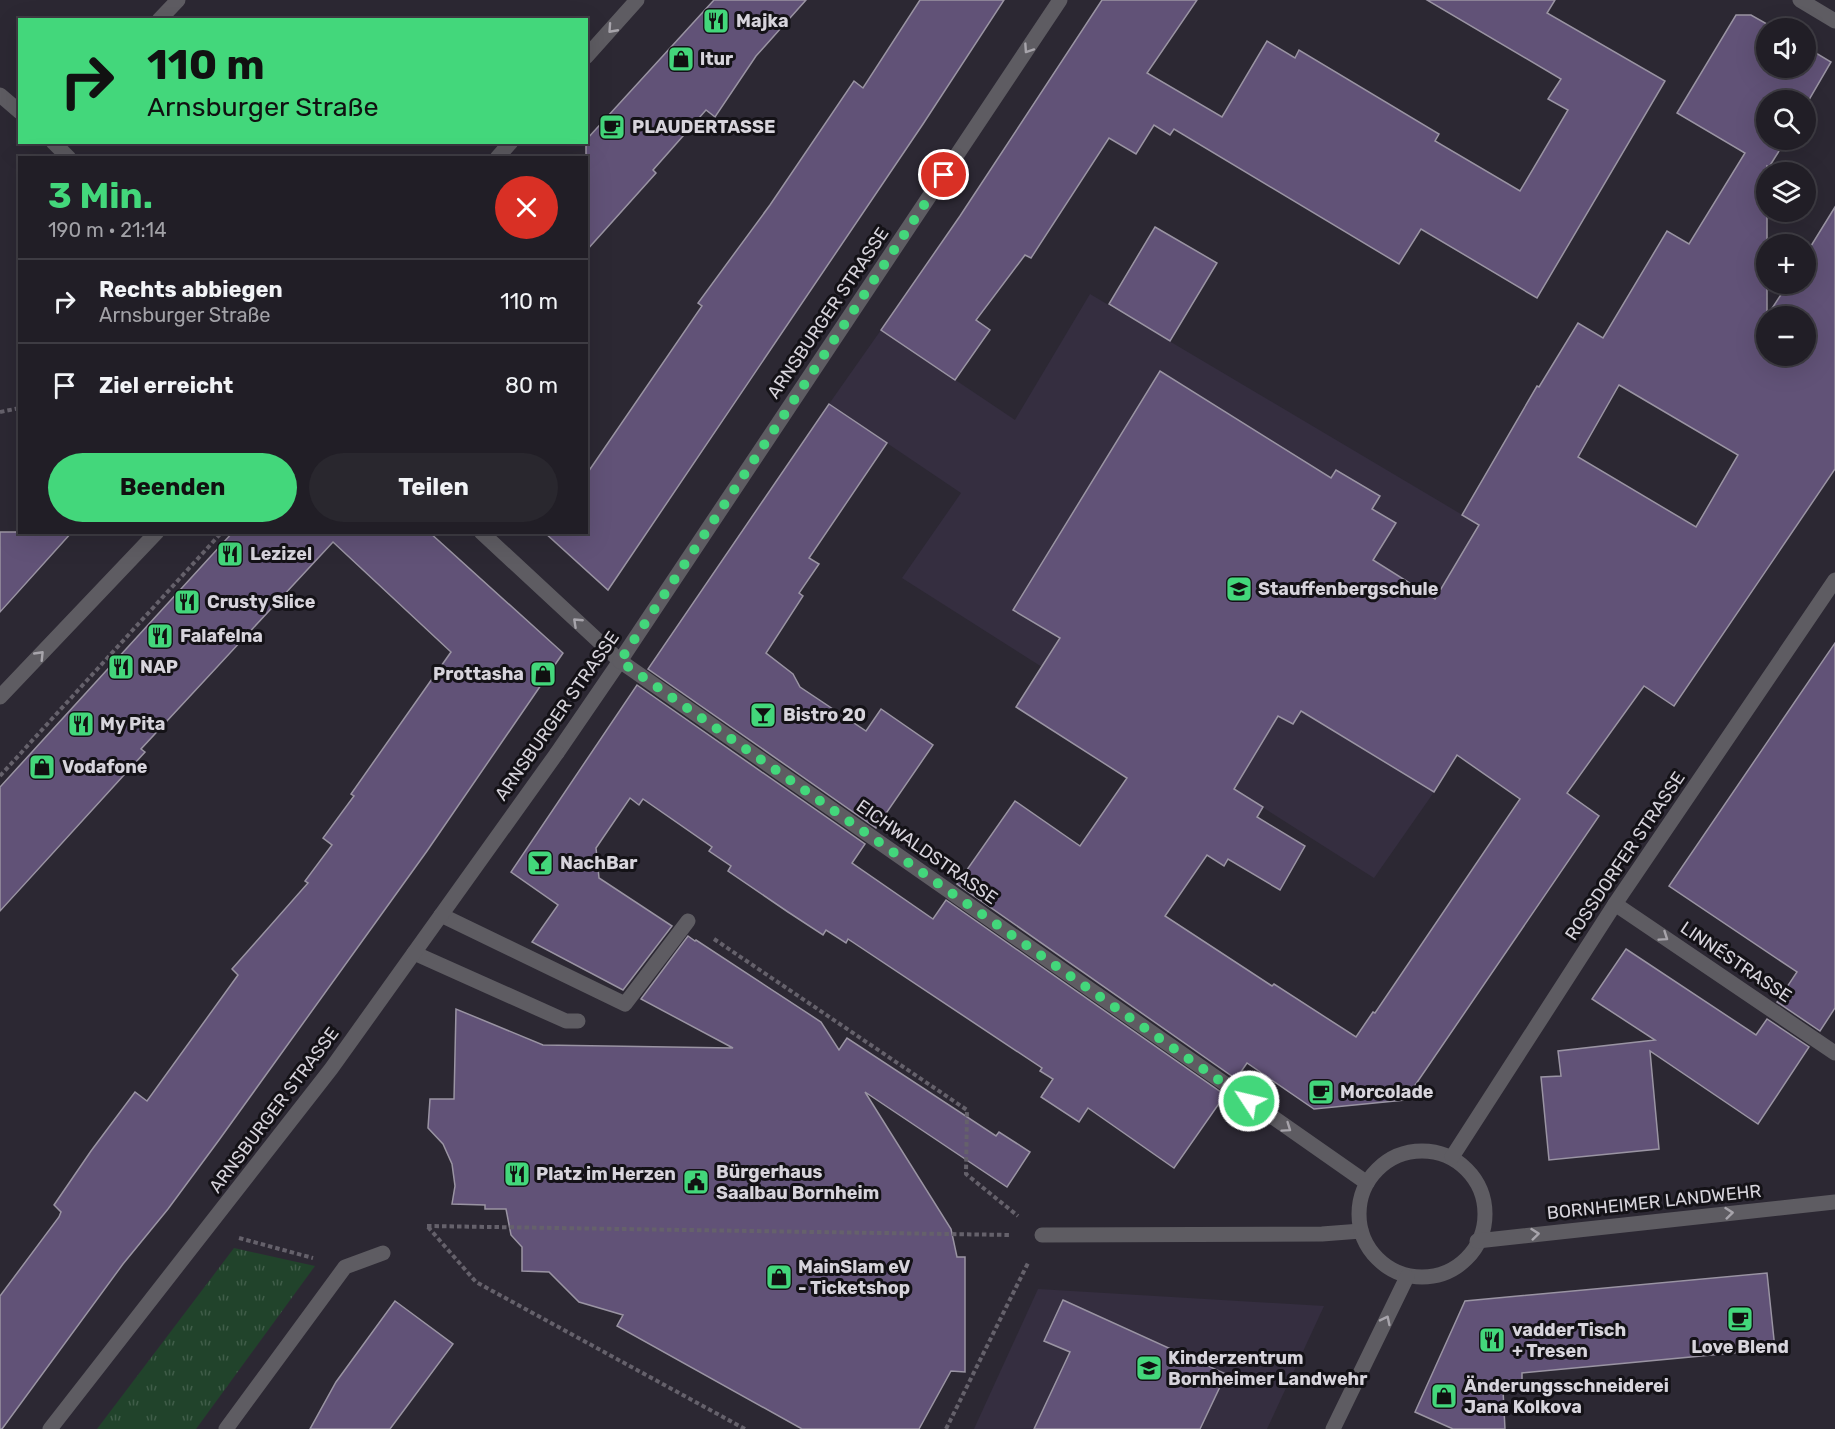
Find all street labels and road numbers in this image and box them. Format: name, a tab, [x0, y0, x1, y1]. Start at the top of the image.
street label: ARNSBURGER STRASSE	[762, 223, 894, 403]
street label: ARNSBURGER STRASSE	[490, 627, 624, 805]
street label: ROSSDORFER STRASSE	[1560, 767, 1690, 945]
street label: EICHWALDSTRASSE	[852, 795, 1002, 909]
street label: LINNÉSTRASSE	[1676, 917, 1796, 1007]
street label: ARNSBURGER STRASSE	[204, 1023, 344, 1197]
street label: BORNHEIMER LANDWEHR	[1546, 1180, 1763, 1224]

